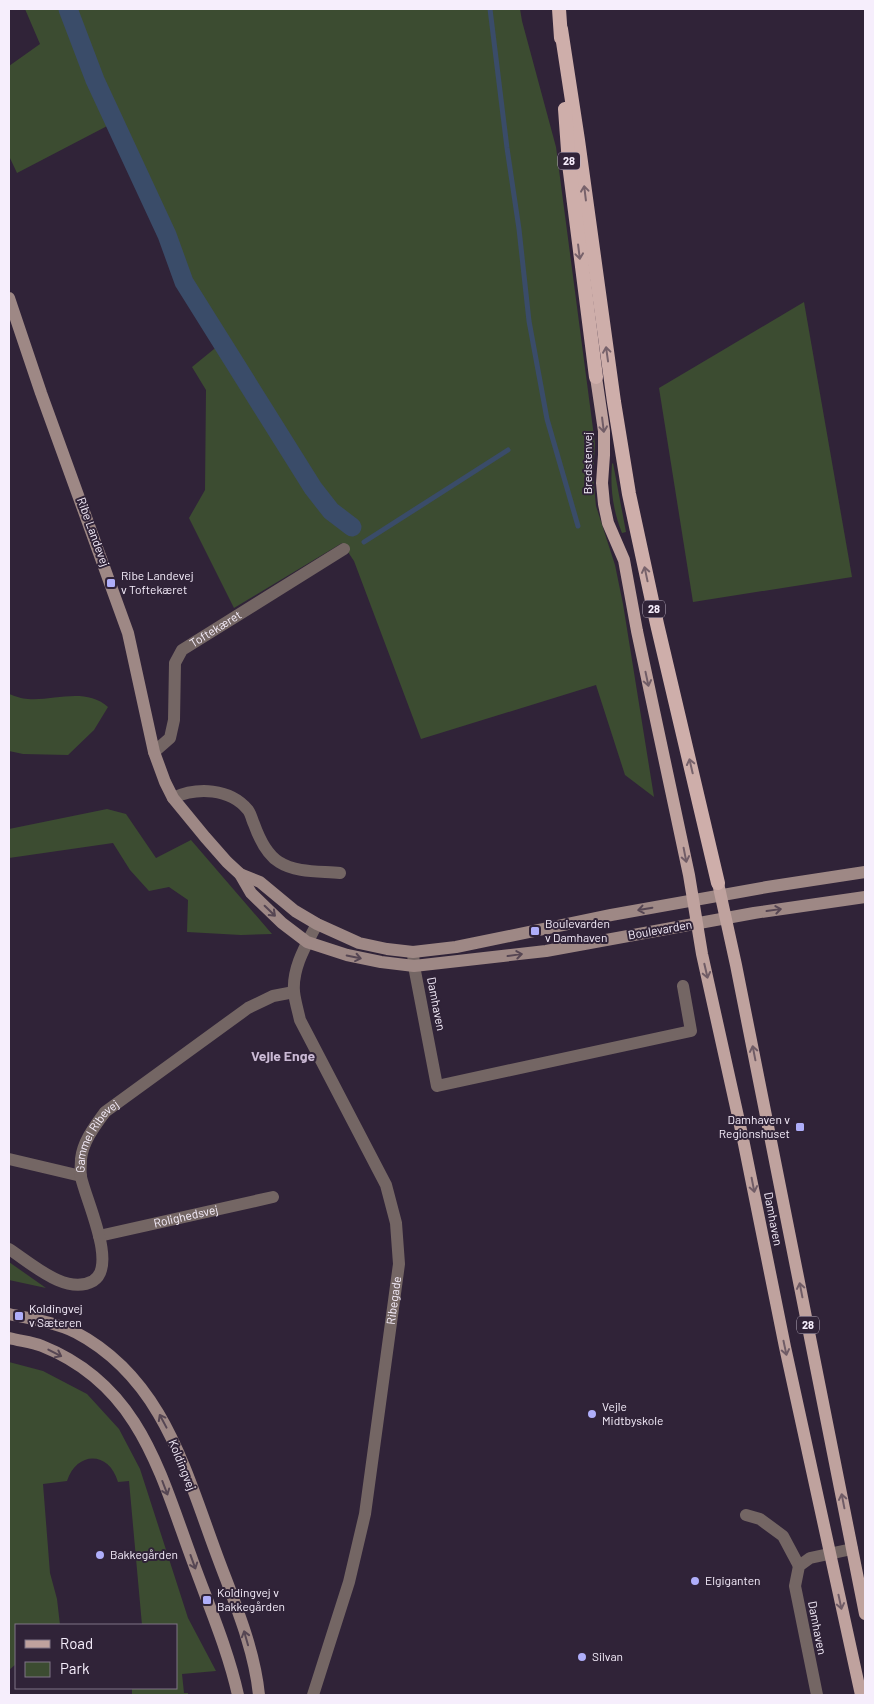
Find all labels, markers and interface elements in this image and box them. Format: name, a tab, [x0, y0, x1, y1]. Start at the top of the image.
road number: 28	[558, 153, 580, 170]
one-way arrow	[580, 185, 590, 201]
one-way arrow	[574, 243, 584, 259]
one-way arrow	[602, 346, 612, 362]
one-way arrow	[598, 417, 608, 433]
street label: Bredstenvej	[580, 432, 594, 494]
street label: Ribe Landevej	[75, 495, 113, 568]
one-way arrow	[641, 566, 650, 582]
place label: Ribe Landevej v Toftekæret	[121, 568, 194, 596]
marker: Ribe Landevej v Toftekæret	[105, 577, 117, 589]
road number: 28	[643, 600, 665, 618]
street label: Toftekæret	[187, 607, 243, 650]
one-way arrow	[643, 671, 652, 687]
one-way arrow	[686, 759, 695, 775]
one-way arrow	[680, 846, 690, 862]
one-way arrow	[264, 905, 276, 918]
one-way arrow	[638, 905, 654, 915]
one-way arrow	[765, 905, 781, 915]
place label: Boulevarden v Damhaven	[545, 916, 610, 944]
street label: Boulevarden	[627, 916, 693, 942]
marker: Boulevarden v Damhaven	[529, 925, 541, 937]
one-way arrow	[507, 950, 523, 960]
one-way arrow	[345, 952, 361, 962]
one-way arrow	[702, 963, 711, 979]
street label: Damhaven	[425, 976, 449, 1032]
one-way arrow	[749, 1046, 758, 1062]
district label: Vejle Enge	[251, 1047, 315, 1064]
street label: Gammel Ribevej	[72, 1096, 121, 1173]
place label: Damhaven v Regionshuset	[719, 1112, 790, 1140]
marker: Damhaven v Regionshuset	[794, 1121, 806, 1133]
one-way arrow	[748, 1177, 758, 1193]
street label: Damhaven	[762, 1191, 786, 1247]
street label: Rolighedsvej	[152, 1202, 219, 1230]
street label: Ribegade	[383, 1275, 403, 1325]
one-way arrow	[795, 1283, 805, 1299]
place label: Koldingvej v Sæteren	[29, 1301, 83, 1329]
marker: Koldingvej v Sæteren	[13, 1310, 25, 1322]
road number: 28	[797, 1316, 819, 1334]
one-way arrow	[781, 1339, 790, 1355]
one-way arrow	[47, 1349, 62, 1358]
place label: Vejle Midtbyskole	[602, 1399, 663, 1427]
marker: Vejle Midtbyskole	[586, 1408, 598, 1420]
one-way arrow	[158, 1414, 168, 1429]
street label: Koldingvej	[166, 1437, 200, 1492]
one-way arrow	[161, 1480, 170, 1495]
one-way arrow	[837, 1493, 847, 1509]
place label: Bakkegården	[110, 1547, 178, 1561]
marker: Bakkegården	[94, 1549, 106, 1561]
one-way arrow	[189, 1554, 198, 1569]
place label: Elgiganten	[705, 1573, 761, 1587]
marker: Elgiganten	[689, 1575, 701, 1587]
place label: Koldingvej v Bakkegården	[217, 1585, 285, 1613]
marker: Koldingvej v Bakkegården	[201, 1594, 213, 1606]
one-way arrow	[836, 1594, 845, 1610]
street label: Damhaven	[806, 1600, 830, 1656]
legend	[15, 1624, 178, 1689]
one-way arrow	[241, 1631, 251, 1647]
text: Road	[60, 1634, 93, 1652]
place label: Silvan	[592, 1649, 623, 1663]
marker: Silvan	[576, 1651, 588, 1663]
text: Park	[60, 1659, 90, 1677]

